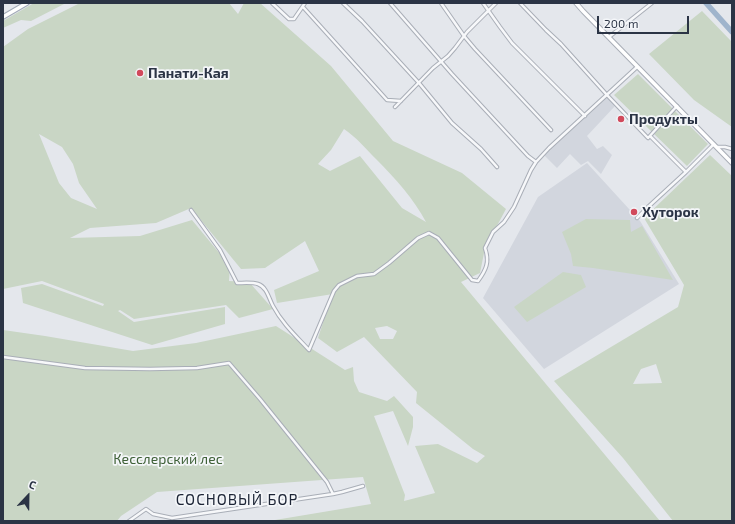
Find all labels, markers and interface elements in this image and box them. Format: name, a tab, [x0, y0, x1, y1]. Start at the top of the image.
scale bar	[599, 8, 691, 34]
text: 200 m	[604, 16, 638, 30]
place label: Панати-Кая	[148, 65, 229, 81]
marker: Панати-Кая	[135, 68, 145, 78]
place label: Продукты	[629, 111, 698, 127]
marker: Продукты	[616, 114, 626, 124]
place label: Хуторок	[642, 204, 699, 220]
marker: Хуторок	[629, 207, 639, 217]
park label: Кесслерский лес	[113, 451, 223, 467]
north arrow	[8, 476, 48, 516]
text: С	[27, 477, 38, 492]
district label: СОСНОВЫЙ БОР	[176, 491, 298, 509]

